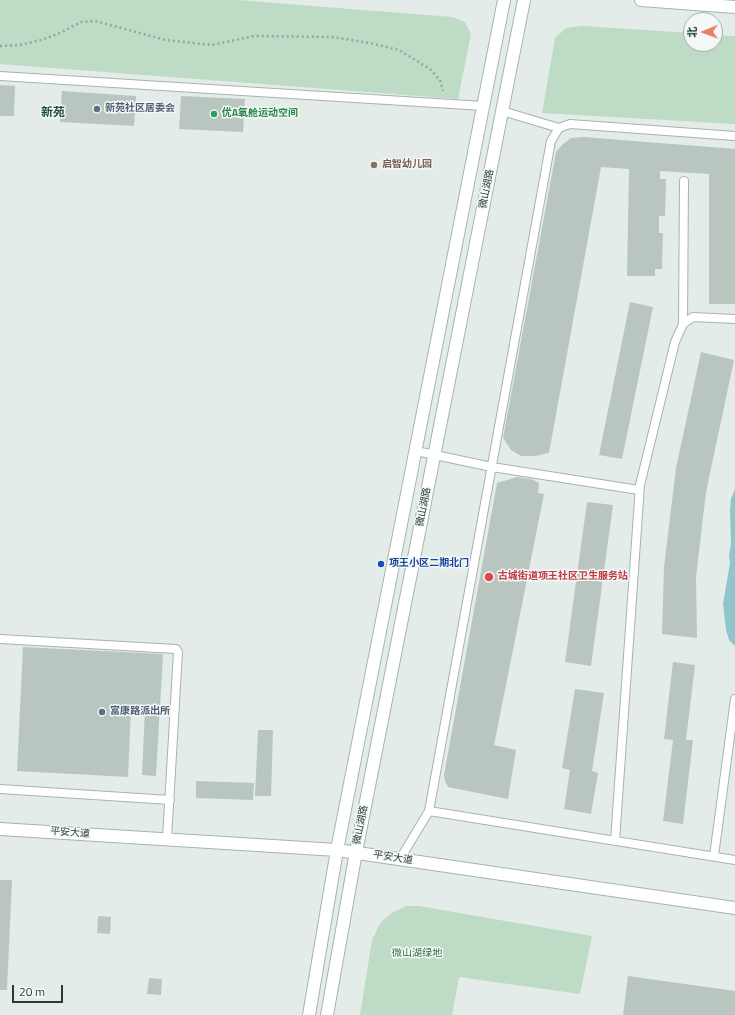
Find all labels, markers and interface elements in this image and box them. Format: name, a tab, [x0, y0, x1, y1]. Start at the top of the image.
north arrow	[683, 12, 723, 52]
text: 北	[684, 27, 700, 38]
place label: 新苑社区居委会	[105, 103, 175, 115]
marker: 新苑社区居委会	[92, 104, 102, 114]
district label: 新苑	[41, 106, 65, 120]
place label: 优A氧舱运动空间	[222, 108, 298, 120]
marker: 优A氧舱运动空间	[209, 109, 219, 119]
place label: 启智幼儿园	[382, 159, 432, 171]
marker: 启智幼儿园	[369, 160, 379, 170]
street label: 微山湖路	[477, 168, 497, 210]
street label: 微山湖路	[414, 486, 434, 528]
place label: 项王小区二期北门	[389, 558, 469, 570]
marker: 项王小区二期北门	[376, 559, 386, 569]
marker: 古城街道项王社区卫生服务站	[483, 571, 495, 583]
place label: 古城街道项王社区卫生服务站	[498, 571, 628, 583]
place label: 富康路派出所	[110, 706, 170, 718]
marker: 富康路派出所	[97, 707, 107, 717]
street label: 微山湖路	[351, 804, 371, 846]
street label: 平安大道	[50, 826, 90, 840]
street label: 平安大道	[372, 849, 414, 867]
park label: 微山湖绿地	[392, 948, 442, 960]
scale bar	[14, 977, 65, 1003]
text: 20 m	[19, 982, 45, 1001]

